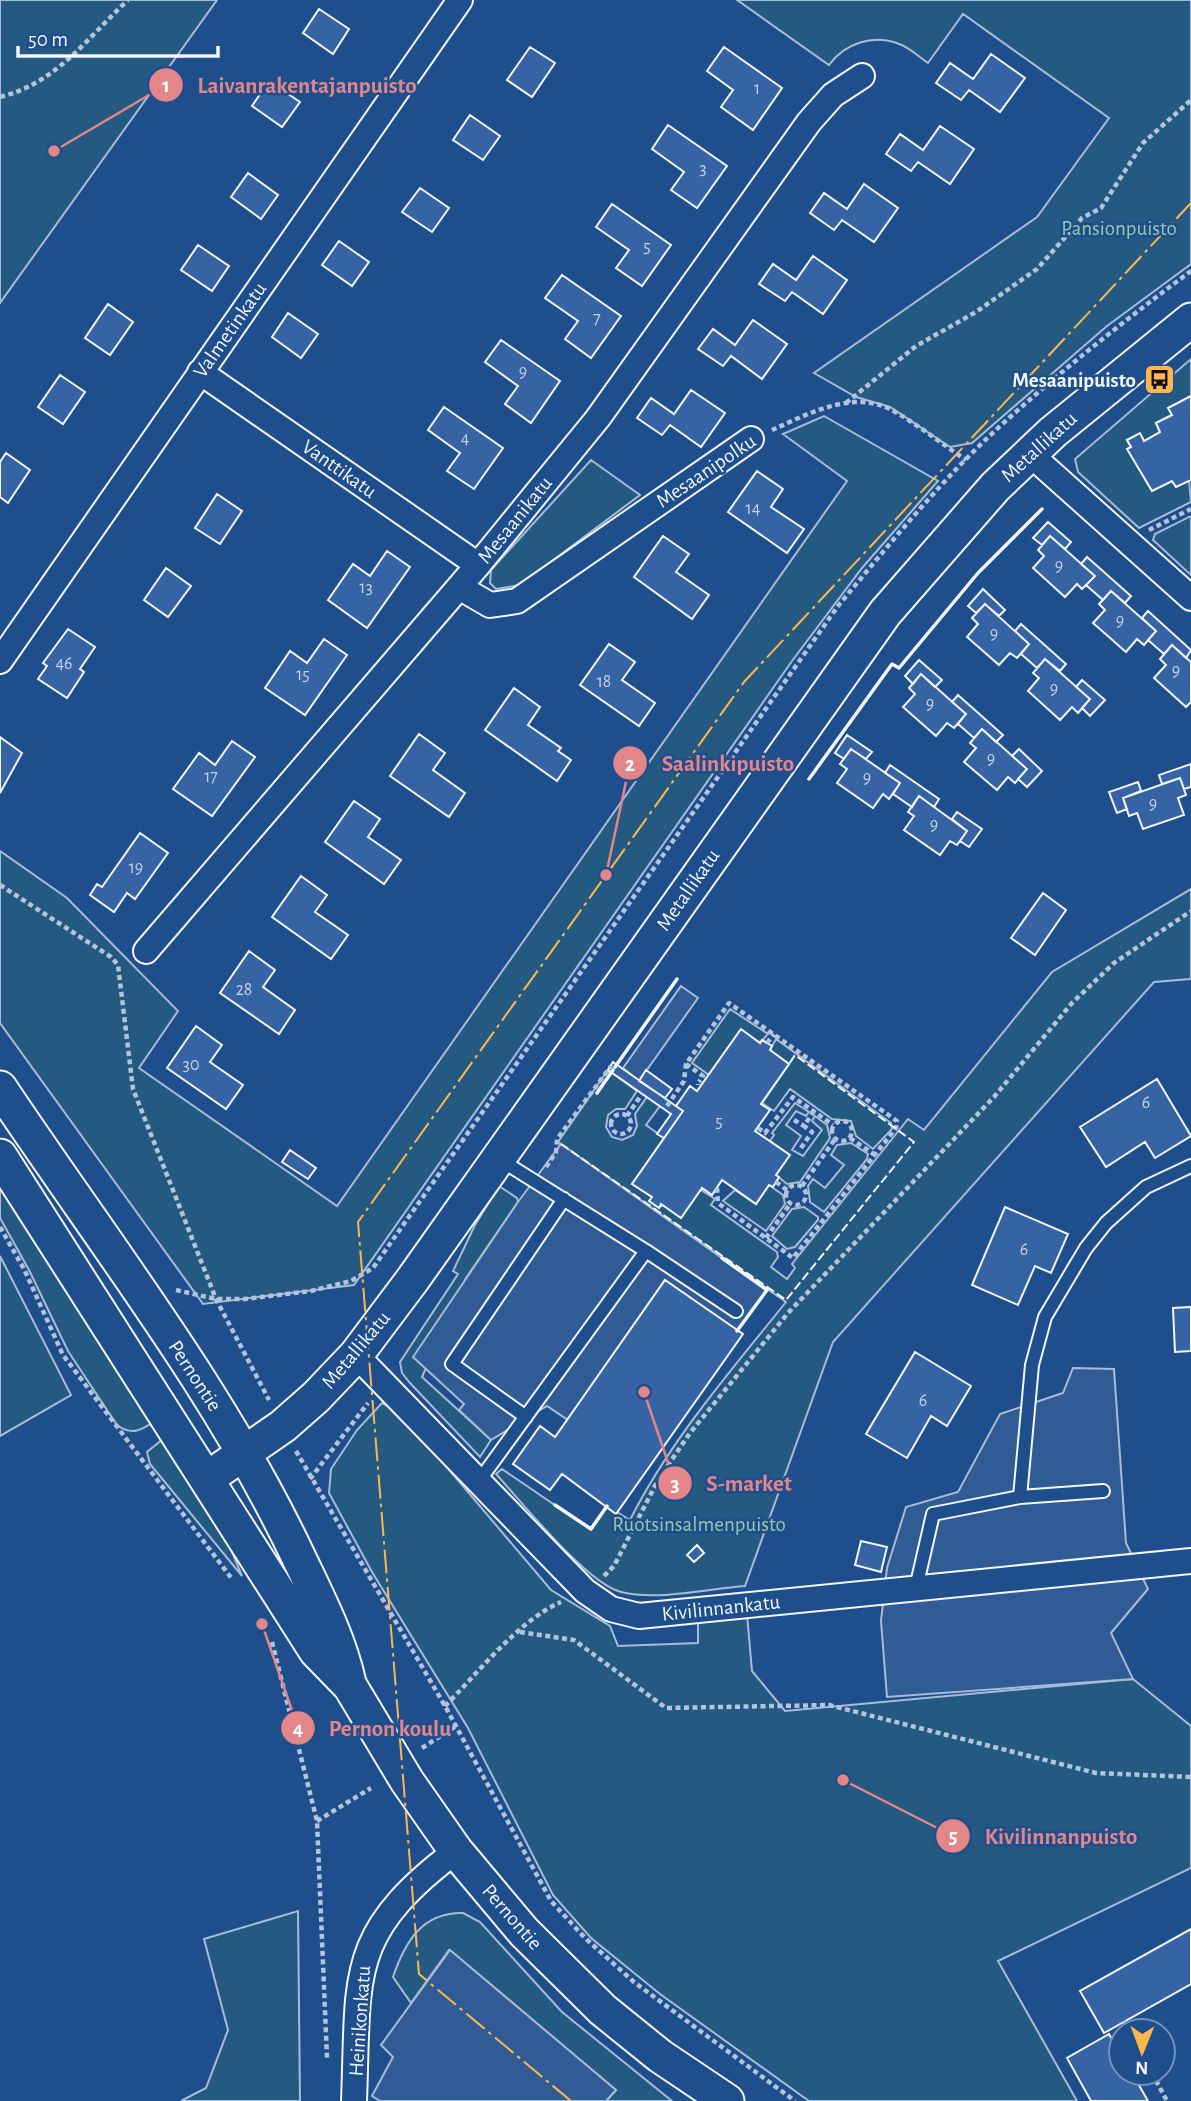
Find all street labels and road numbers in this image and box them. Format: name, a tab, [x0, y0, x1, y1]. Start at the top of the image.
street label: Valmetinkatu	[190, 278, 271, 381]
street label: Metallikatu	[997, 408, 1081, 486]
street label: Mesaanipolku	[652, 430, 760, 512]
street label: Vanttikatu	[298, 436, 380, 502]
street label: Mesaanikatu	[474, 472, 556, 567]
street label: Metallikatu	[652, 845, 724, 935]
street label: Metallikatu	[318, 1307, 394, 1393]
street label: Pernontie	[164, 1337, 226, 1415]
street label: Kivilinnankatu	[661, 1591, 781, 1625]
street label: Pernontie	[478, 1880, 546, 1954]
street label: Heinikonkatu	[346, 1965, 374, 2077]

